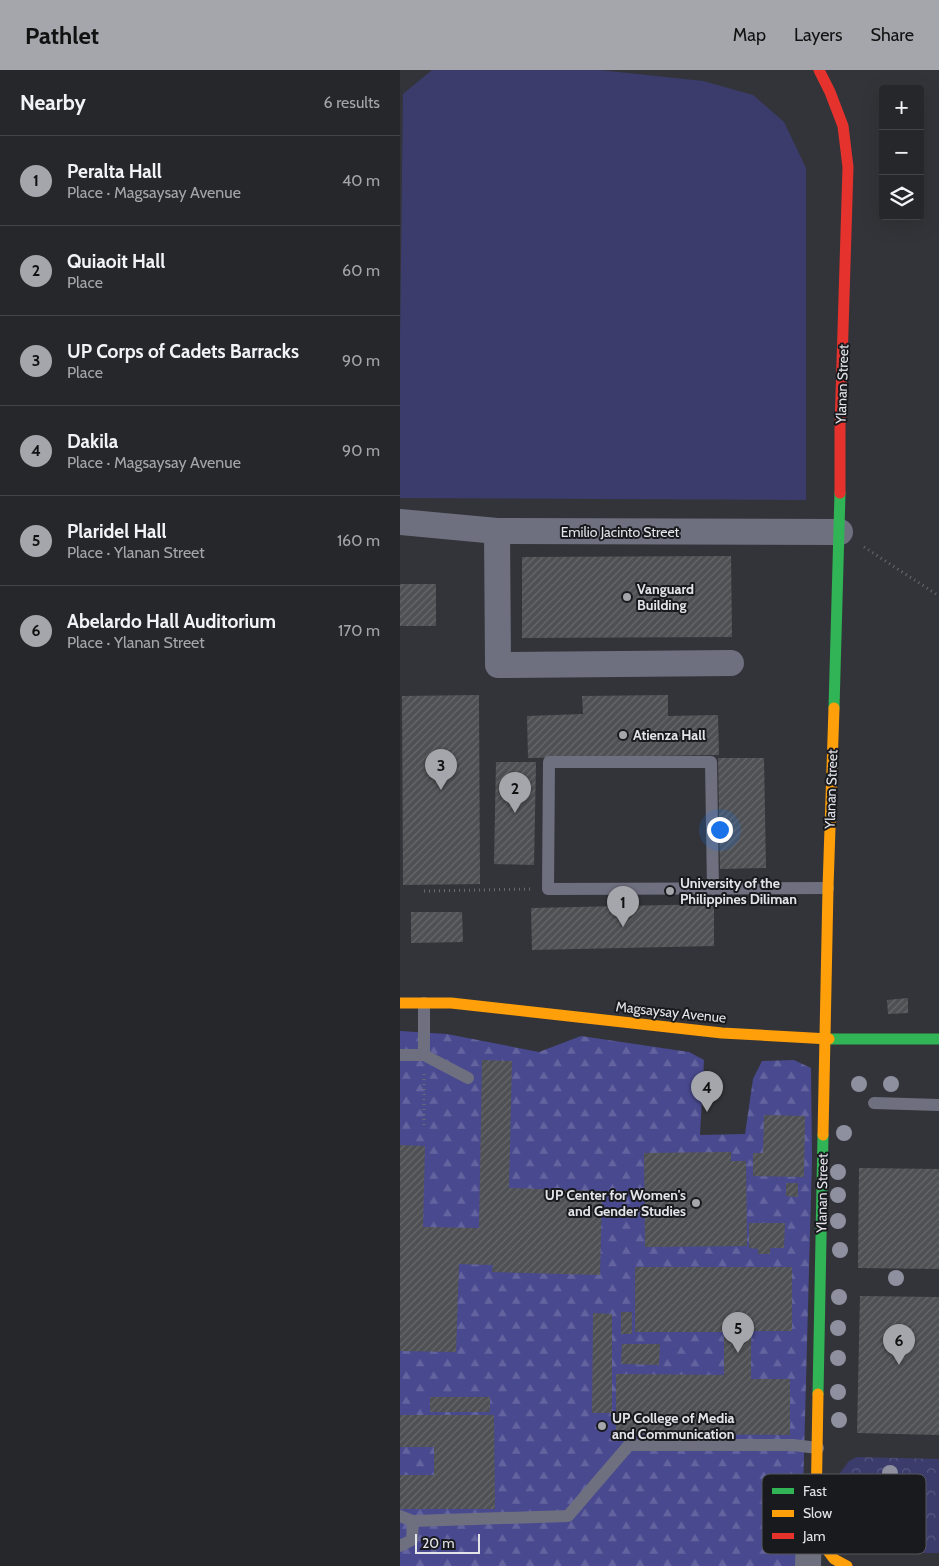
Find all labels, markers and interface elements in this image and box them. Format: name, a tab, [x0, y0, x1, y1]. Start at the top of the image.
text: Pathlet	[25, 21, 99, 50]
text: Map	[733, 24, 766, 46]
text: Layers	[794, 24, 843, 46]
text: Share	[871, 24, 914, 46]
map controls	[879, 85, 924, 220]
button: +	[879, 85, 924, 130]
text: Nearby	[20, 90, 86, 115]
text: 6 results	[324, 93, 380, 112]
button: −	[879, 130, 924, 175]
text: Peralta Hall	[67, 160, 162, 183]
text: 1	[33, 171, 39, 190]
text: 40 m	[342, 171, 380, 190]
button: layers	[879, 175, 924, 220]
text: Place · Magsaysay Avenue	[67, 183, 241, 202]
text: Quiaoit Hall	[67, 250, 165, 273]
text: 2	[32, 261, 40, 280]
text: 60 m	[342, 261, 380, 280]
text: Place	[67, 273, 103, 292]
text: UP Corps of Cadets Barracks	[67, 340, 299, 363]
street label: Ylanan Street	[832, 344, 852, 425]
text: 3	[32, 351, 40, 370]
text: 90 m	[342, 351, 380, 370]
text: Place	[67, 363, 103, 382]
text: Dakila	[67, 430, 118, 453]
text: 4	[31, 441, 41, 460]
text: 90 m	[342, 441, 380, 460]
text: Place · Magsaysay Avenue	[67, 453, 241, 472]
text: Plaridel Hall	[67, 520, 167, 543]
street label: Emilio Jacinto Street	[561, 523, 680, 541]
text: 5	[32, 531, 40, 550]
text: 160 m	[337, 531, 380, 550]
text: Place · Ylanan Street	[67, 543, 205, 562]
place label: Vanguard Building	[637, 580, 694, 614]
marker: Vanguard Building	[621, 591, 633, 603]
text: Abelardo Hall Auditorium	[67, 610, 276, 633]
text: 6	[32, 621, 41, 640]
text: 170 m	[338, 621, 380, 640]
text: Place · Ylanan Street	[67, 633, 205, 652]
place label: Atienza Hall	[633, 726, 706, 744]
marker: Atienza Hall	[617, 729, 629, 741]
pin: 3	[425, 749, 457, 790]
street label: Ylanan Street	[821, 749, 841, 830]
pin: 2	[499, 772, 531, 813]
your location	[707, 817, 733, 843]
place label: University of the Philippines Diliman	[680, 874, 797, 908]
marker: University of the Philippines Diliman	[664, 885, 676, 897]
pin: 1	[607, 886, 639, 927]
street label: Magsaysay Avenue	[615, 997, 727, 1027]
pin: 4	[691, 1071, 723, 1112]
street label: Ylanan Street	[812, 1153, 832, 1234]
place label: UP Center for Women's and Gender Studies	[545, 1186, 686, 1220]
marker: UP Center for Women's and Gender Studies	[690, 1197, 702, 1209]
pin: 5	[722, 1312, 754, 1353]
pin: 6	[883, 1324, 915, 1365]
place label: UP College of Media and Communication	[612, 1409, 735, 1443]
marker: UP College of Media and Communication	[596, 1420, 608, 1432]
legend	[762, 1474, 926, 1554]
text: Fast	[803, 1482, 827, 1500]
text: Slow	[803, 1504, 832, 1522]
text: Jam	[802, 1527, 825, 1545]
scale bar	[415, 1531, 480, 1554]
text: 20 m	[422, 1534, 455, 1552]

